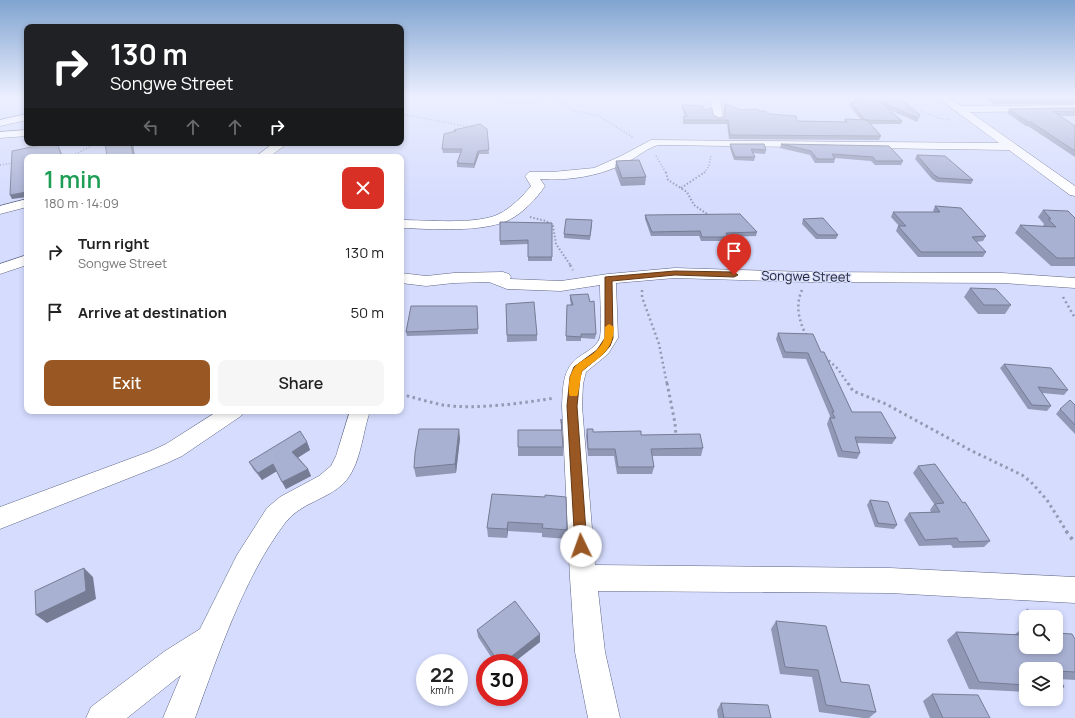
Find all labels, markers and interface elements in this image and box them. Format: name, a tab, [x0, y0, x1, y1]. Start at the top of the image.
text: 130 m	[110, 35, 188, 73]
icon: right	[44, 40, 96, 92]
text: Songwe Street	[110, 71, 234, 95]
icon: left	[140, 116, 162, 138]
icon: ahead	[182, 116, 204, 138]
icon: ahead	[224, 116, 246, 138]
icon: right	[266, 116, 288, 138]
text: 1 min	[44, 162, 101, 195]
button: close	[342, 167, 384, 209]
text: 180 m · 14:09	[44, 194, 119, 212]
text: Turn right	[78, 233, 149, 254]
pin	[717, 234, 751, 275]
icon: arrive	[723, 240, 745, 262]
icon: right	[44, 241, 66, 263]
text: 130 m	[345, 242, 384, 263]
text: Songwe Street	[78, 254, 167, 272]
street label: Songwe Street	[761, 266, 851, 286]
icon: arrive	[44, 301, 66, 323]
text: Arrive at destination	[78, 302, 227, 323]
text: 50 m	[350, 302, 384, 323]
button: Exit	[44, 360, 210, 406]
button: Share	[218, 360, 384, 406]
position arrow	[560, 525, 602, 567]
map controls	[1019, 610, 1063, 706]
button: search	[1019, 610, 1063, 654]
speed limit sign: 30	[476, 654, 528, 706]
text: 22	[430, 661, 454, 688]
button: layers	[1019, 662, 1063, 706]
text: km/h	[430, 683, 454, 697]

